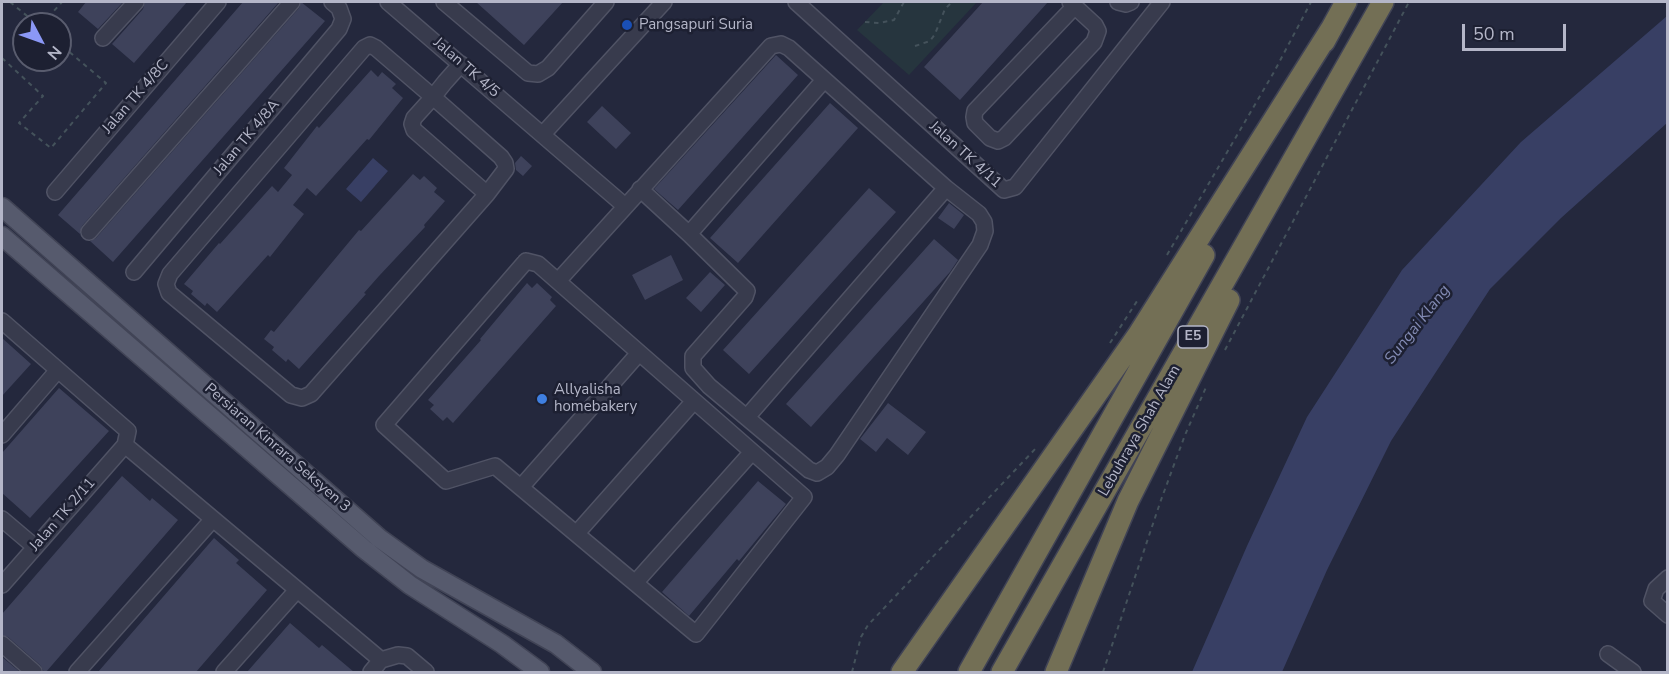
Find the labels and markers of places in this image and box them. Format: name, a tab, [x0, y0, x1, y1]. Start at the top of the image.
place label: Pangsapuri Suria	[639, 16, 753, 34]
marker: Pangsapuri Suria	[620, 18, 634, 32]
place label: Allyalisha homebakery	[554, 381, 637, 416]
marker: Allyalisha homebakery	[535, 392, 549, 406]

